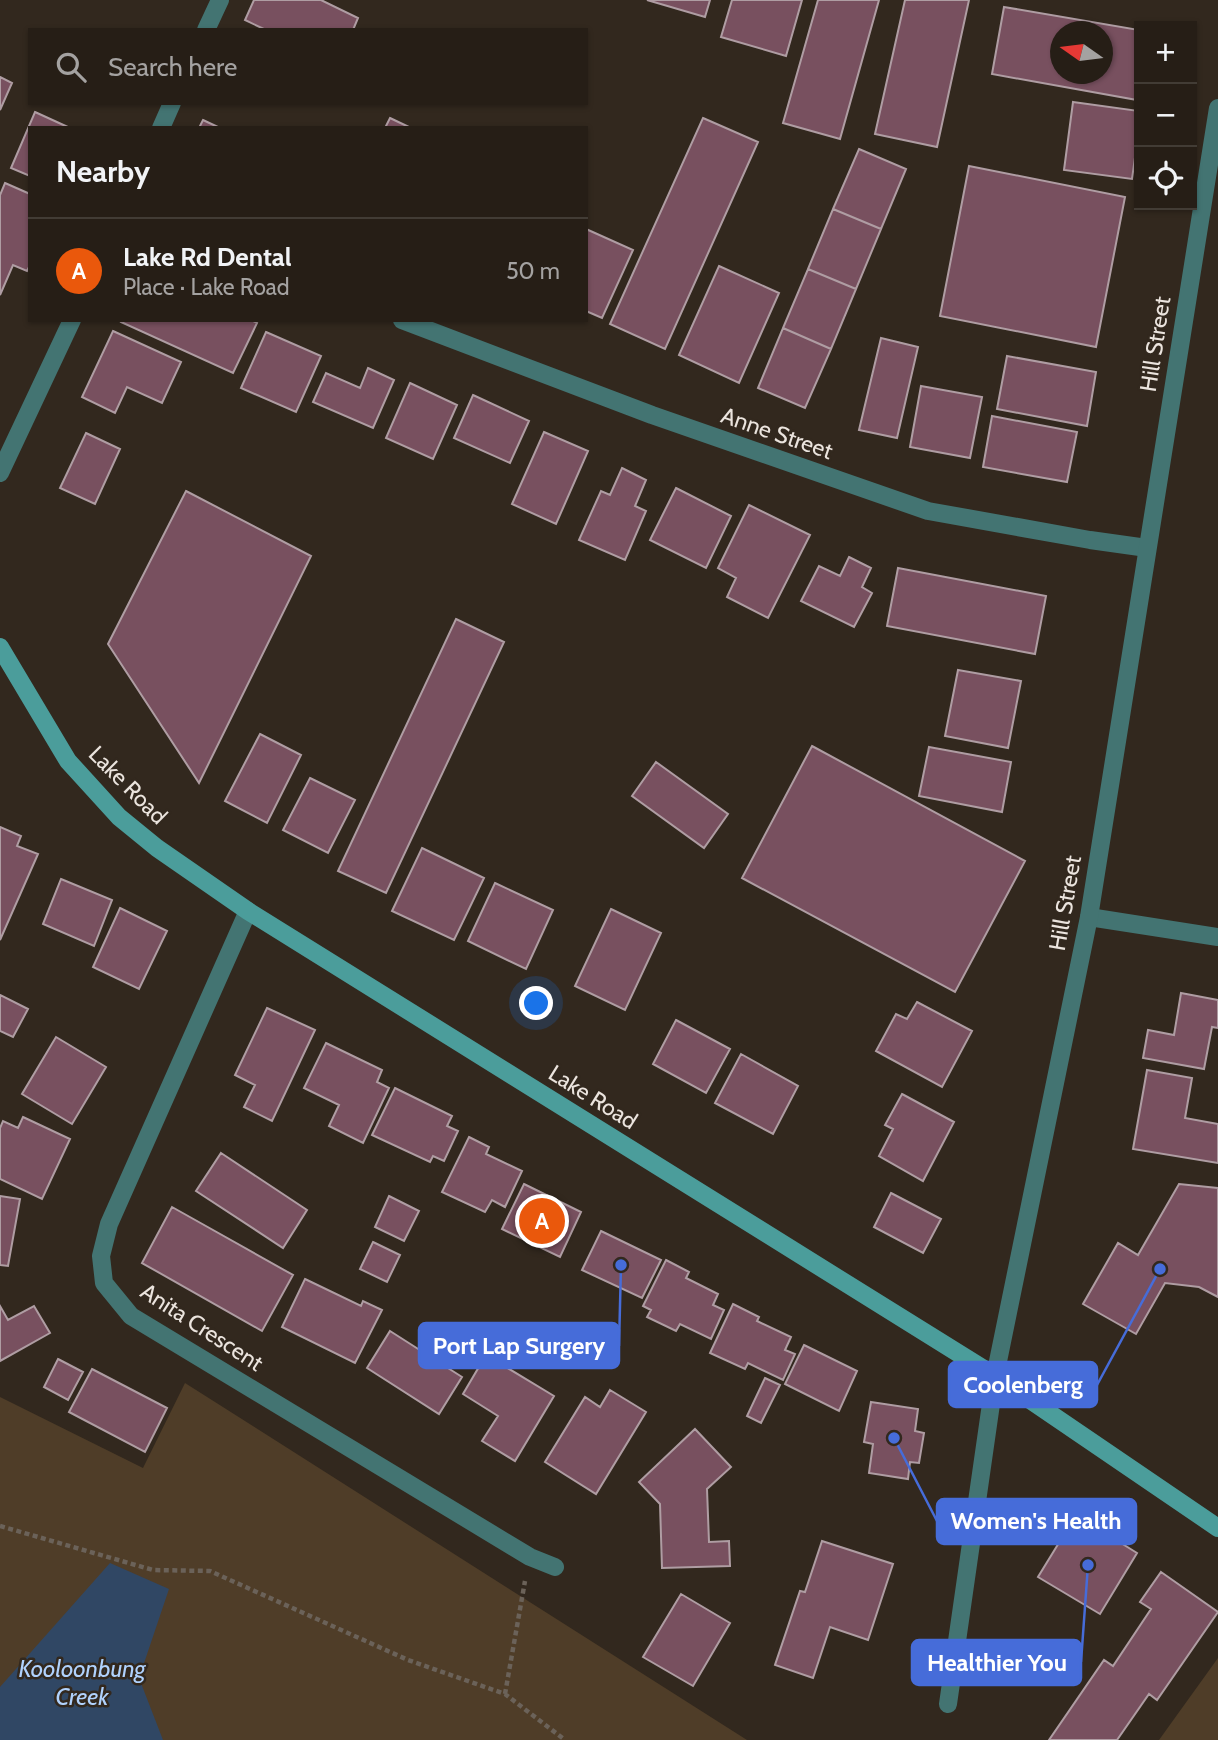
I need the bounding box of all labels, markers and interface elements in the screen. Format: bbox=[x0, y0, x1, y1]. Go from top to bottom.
north arrow bbox=[1050, 21, 1113, 84]
map controls bbox=[1134, 21, 1197, 210]
button: + bbox=[1134, 21, 1197, 84]
search box bbox=[28, 28, 588, 105]
icon: search bbox=[52, 48, 90, 86]
text: Search here bbox=[108, 51, 237, 83]
button: − bbox=[1134, 84, 1197, 147]
button: locate bbox=[1134, 147, 1197, 210]
text: Nearby bbox=[56, 153, 150, 190]
text: Lake Rd Dental bbox=[123, 241, 292, 273]
text: A bbox=[72, 257, 86, 285]
text: 50 m bbox=[506, 257, 560, 285]
text: Place · Lake Road bbox=[123, 273, 290, 301]
street label: Hill Street bbox=[1134, 294, 1176, 394]
street label: Anne Street bbox=[718, 401, 837, 465]
street label: Lake Road bbox=[83, 740, 173, 830]
street label: Hill Street bbox=[1043, 853, 1087, 953]
your location bbox=[519, 986, 553, 1020]
street label: Lake Road bbox=[544, 1059, 642, 1135]
pin: A bbox=[519, 1195, 565, 1247]
street label: Anita Crescent bbox=[135, 1277, 269, 1377]
callout: Port Lap Surgery bbox=[419, 1323, 619, 1368]
text: Port Lap Surgery bbox=[433, 1331, 605, 1360]
callout: Coolenberg bbox=[949, 1362, 1097, 1407]
text: Coolenberg bbox=[963, 1370, 1083, 1399]
callout: Women's Health bbox=[937, 1499, 1136, 1544]
text: Women's Health bbox=[951, 1506, 1121, 1535]
callout: Healthier You bbox=[912, 1640, 1081, 1685]
text: Healthier You bbox=[927, 1648, 1067, 1677]
water label: Kooloonbung Creek bbox=[18, 1654, 147, 1711]

